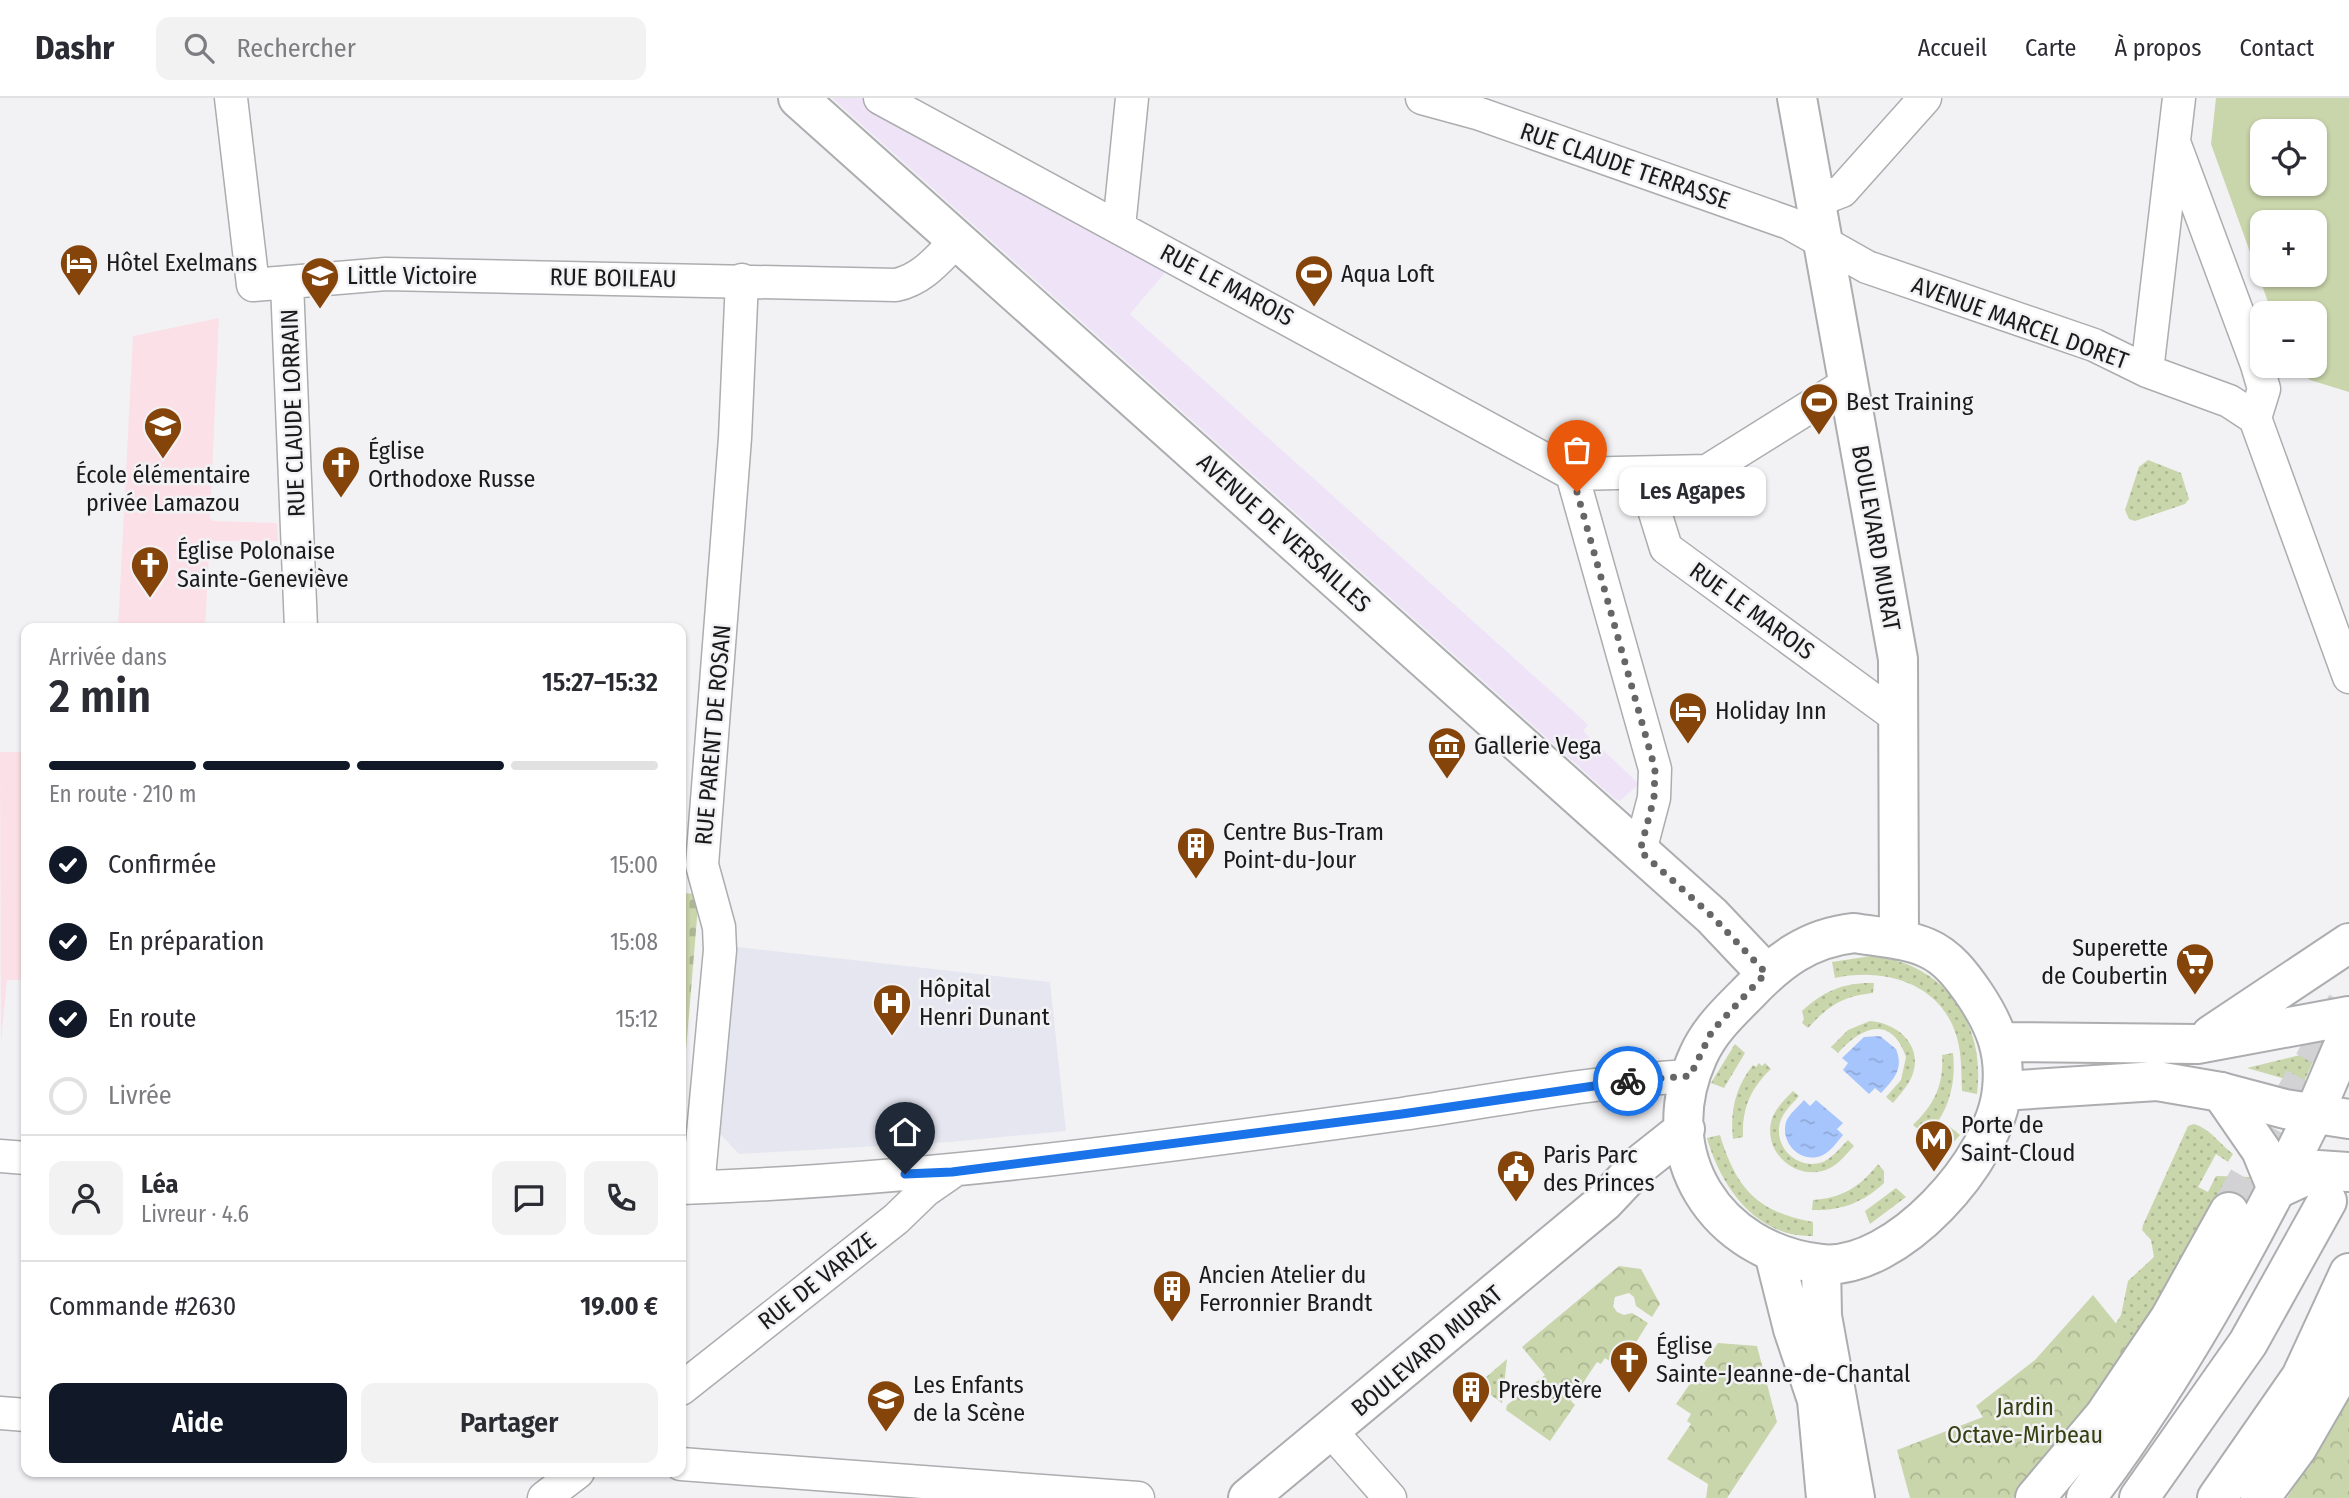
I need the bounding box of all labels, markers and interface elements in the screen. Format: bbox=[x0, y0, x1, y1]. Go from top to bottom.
search box bbox=[156, 17, 646, 80]
text: Dashr bbox=[35, 28, 114, 68]
icon: search bbox=[180, 29, 218, 67]
text: Rechercher bbox=[236, 33, 356, 64]
text: Accueil bbox=[1918, 34, 1987, 62]
text: Carte bbox=[2025, 34, 2076, 62]
text: À propos bbox=[2114, 34, 2201, 62]
text: Contact bbox=[2239, 34, 2314, 62]
street label: RUE CLAUDE TERRASSE bbox=[1516, 117, 1734, 215]
map controls bbox=[2250, 119, 2327, 378]
button: locate bbox=[2250, 119, 2327, 196]
button: + bbox=[2250, 210, 2327, 287]
street label: RUE LE MAROIS bbox=[1155, 238, 1299, 332]
hotel icon: Hôtel Exelmans bbox=[58, 242, 100, 297]
place label: Hôtel Exelmans bbox=[106, 249, 257, 277]
sports icon: Aqua Loft bbox=[1293, 253, 1335, 308]
school or university icon: Little Victoire bbox=[299, 255, 341, 310]
place label: Aqua Loft bbox=[1341, 260, 1435, 288]
place label: Little Victoire bbox=[347, 262, 477, 290]
street label: RUE BOILEAU bbox=[549, 263, 677, 293]
street label: AVENUE MARCEL DORET bbox=[1908, 271, 2132, 375]
button: − bbox=[2250, 301, 2327, 378]
street label: RUE CLAUDE LORRAIN bbox=[275, 308, 311, 518]
sports icon: Best Training bbox=[1798, 381, 1840, 436]
place label: Best Training bbox=[1846, 388, 1974, 416]
school or university icon: École élémentaire privée Lamazou bbox=[142, 405, 184, 460]
pin bbox=[1547, 420, 1607, 492]
icon: bag bbox=[1558, 431, 1596, 469]
place label: Église Orthodoxe Russe bbox=[368, 436, 535, 493]
street label: BOULEVARD MURAT bbox=[1846, 443, 1906, 633]
church icon: Église Orthodoxe Russe bbox=[320, 444, 362, 499]
street label: AVENUE DE VERSAILLES bbox=[1192, 448, 1376, 618]
place label: École élémentaire privée Lamazou bbox=[76, 460, 250, 517]
callout: Les Agapes bbox=[1619, 468, 1766, 516]
text: Les Agapes bbox=[1640, 477, 1745, 505]
place label: Église Polonaise Sainte-Geneviève bbox=[177, 536, 349, 593]
church icon: Église Polonaise Sainte-Geneviève bbox=[129, 544, 171, 599]
street label: RUE LE MAROIS bbox=[1684, 556, 1820, 666]
street label: RUE PARENT DE ROSAN bbox=[689, 624, 737, 846]
text: Arrivée dans bbox=[49, 643, 167, 671]
text: 15:27–15:32 bbox=[542, 667, 658, 698]
text: 2 min bbox=[49, 669, 151, 724]
hotel icon: Holiday Inn bbox=[1667, 690, 1709, 745]
place label: Holiday Inn bbox=[1715, 697, 1827, 725]
museum icon: Gallerie Vega bbox=[1426, 725, 1468, 780]
place label: Gallerie Vega bbox=[1474, 732, 1602, 760]
text: En route · 210 m bbox=[49, 780, 197, 808]
place label: Centre Bus-Tram Point-du-Jour bbox=[1223, 818, 1384, 874]
building icon: Centre Bus-Tram Point-du-Jour bbox=[1175, 825, 1217, 880]
icon: check bbox=[49, 846, 87, 884]
text: Confirmée bbox=[108, 849, 216, 880]
text: 15:00 bbox=[610, 851, 658, 879]
icon: check bbox=[49, 923, 87, 961]
text: En préparation bbox=[108, 926, 265, 957]
text: 15:08 bbox=[610, 928, 658, 956]
place label: Superette de Coubertin bbox=[2041, 934, 2168, 990]
supermarket icon: Superette de Coubertin bbox=[2174, 941, 2216, 996]
place label: Hôpital Henri Dunant bbox=[919, 975, 1050, 1031]
hospital icon: Hôpital Henri Dunant bbox=[871, 982, 913, 1037]
icon: check bbox=[49, 1000, 87, 1038]
text: En route bbox=[108, 1003, 196, 1034]
text: 15:12 bbox=[615, 1005, 658, 1033]
courier bbox=[1593, 1046, 1663, 1116]
icon: bike bbox=[1609, 1062, 1647, 1100]
text: Livrée bbox=[108, 1080, 172, 1111]
pin bbox=[875, 1102, 935, 1174]
place label: Porte de Saint-Cloud bbox=[1961, 1111, 2075, 1167]
icon: home bbox=[886, 1113, 924, 1151]
metro station icon: Porte de Saint-Cloud bbox=[1913, 1118, 1955, 1173]
place label: Paris Parc des Princes bbox=[1543, 1141, 1655, 1197]
public building icon: Paris Parc des Princes bbox=[1495, 1148, 1537, 1203]
button: person bbox=[49, 1161, 123, 1235]
button: chat bbox=[492, 1161, 566, 1235]
button: phone bbox=[584, 1161, 658, 1235]
text: Léa bbox=[141, 1169, 178, 1200]
text: Livreur · 4.6 bbox=[141, 1200, 249, 1228]
street label: RUE DE VARIZE bbox=[753, 1226, 881, 1336]
place label: Ancien Atelier du Ferronnier Brandt bbox=[1199, 1261, 1372, 1317]
building icon: Ancien Atelier du Ferronnier Brandt bbox=[1151, 1268, 1193, 1323]
street label: BOULEVARD MURAT bbox=[1346, 1280, 1508, 1422]
text: Commande #2630 bbox=[49, 1291, 236, 1322]
text: 19.00 € bbox=[580, 1291, 658, 1322]
place label: Église Sainte-Jeanne-de-Chantal bbox=[1656, 1331, 1910, 1388]
church icon: Église Sainte-Jeanne-de-Chantal bbox=[1608, 1339, 1650, 1394]
building icon: Presbytère bbox=[1450, 1369, 1492, 1424]
place label: Les Enfants de la Scène bbox=[913, 1371, 1025, 1427]
place label: Presbytère bbox=[1498, 1376, 1602, 1404]
school or university icon: Les Enfants de la Scène bbox=[865, 1378, 907, 1433]
button: Aide bbox=[49, 1383, 347, 1463]
button: Partager bbox=[361, 1383, 658, 1463]
park label: Jardin Octave-Mirbeau bbox=[1947, 1393, 2103, 1449]

